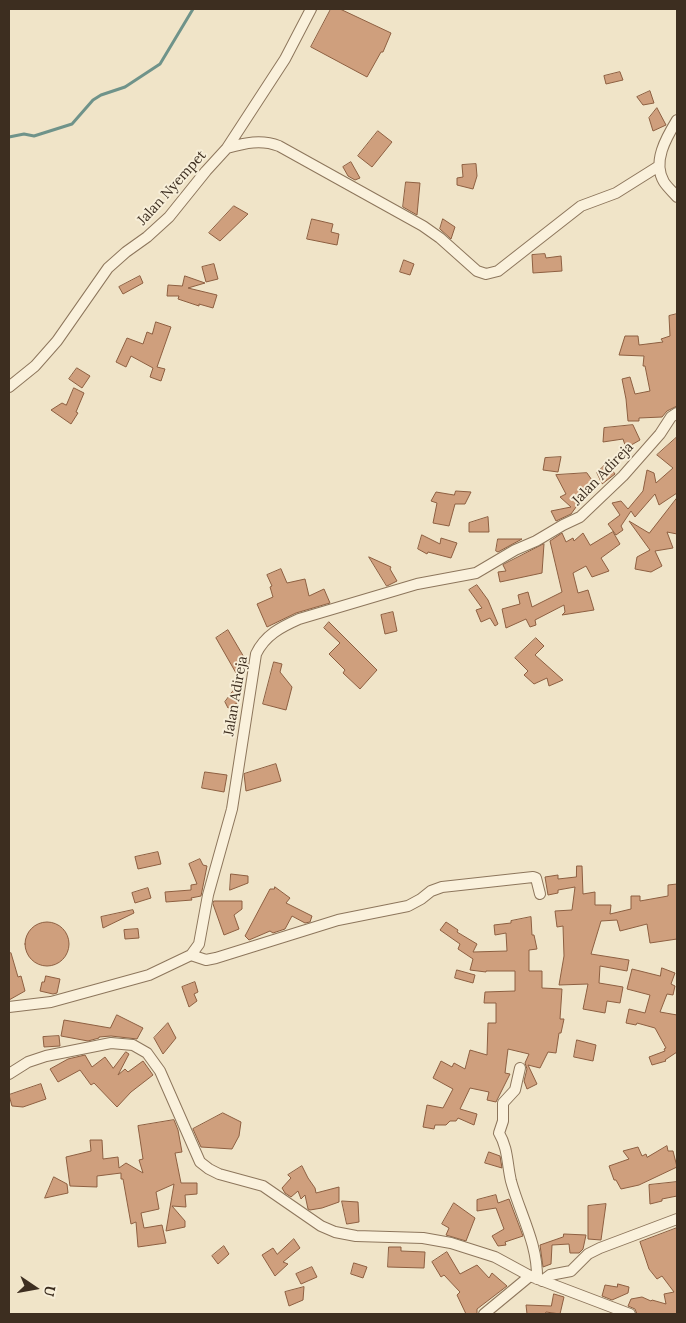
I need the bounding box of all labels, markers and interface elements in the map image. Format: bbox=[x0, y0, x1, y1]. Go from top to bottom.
street label: Jalan Nyempet bbox=[134, 147, 210, 229]
street label: Jalan Adireja bbox=[569, 439, 637, 509]
street label: Jalan Adireja bbox=[221, 655, 251, 737]
north arrow bbox=[10, 1263, 60, 1313]
text: U bbox=[40, 1284, 60, 1298]

